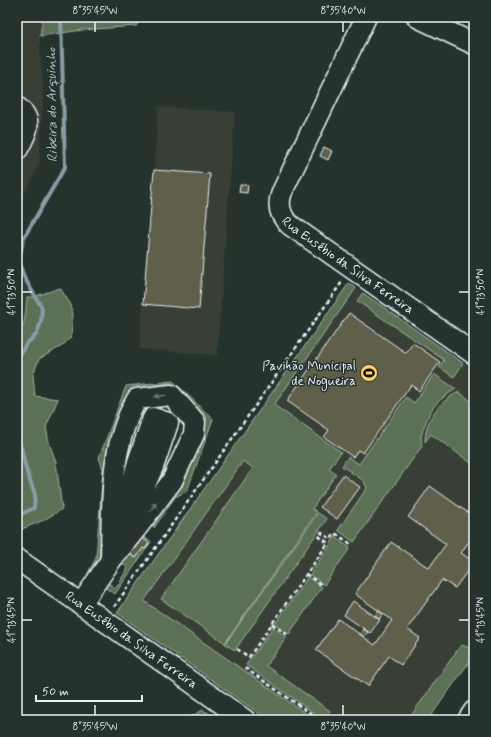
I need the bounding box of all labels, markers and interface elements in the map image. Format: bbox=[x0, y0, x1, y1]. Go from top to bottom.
text: 8°35'45"W bbox=[73, 4, 117, 18]
text: 8°35'40"W bbox=[320, 4, 366, 18]
water label: Ribeira do Arquinho bbox=[42, 47, 62, 163]
street label: Rua Eusébio da Silva Ferreira bbox=[278, 213, 418, 318]
text: 41°13'50"N bbox=[5, 268, 19, 315]
text: 41°13'50"N bbox=[474, 268, 488, 315]
place label: Pavihão Municipal de Nogueira bbox=[262, 358, 356, 391]
sports icon: Pavihão Municipal de Nogueira bbox=[359, 363, 379, 383]
one-way arrow bbox=[154, 393, 166, 400]
one-way arrow bbox=[149, 502, 157, 512]
street label: Rua Eusébio da Silva Ferreira bbox=[62, 587, 201, 692]
text: 41°13'45"N bbox=[5, 597, 19, 643]
text: 41°13'45"N bbox=[474, 597, 488, 643]
scale bar bbox=[36, 677, 142, 703]
text: 50 m bbox=[42, 684, 69, 700]
text: 8°35'45"W bbox=[73, 720, 117, 734]
text: 8°35'40"W bbox=[320, 720, 366, 734]

